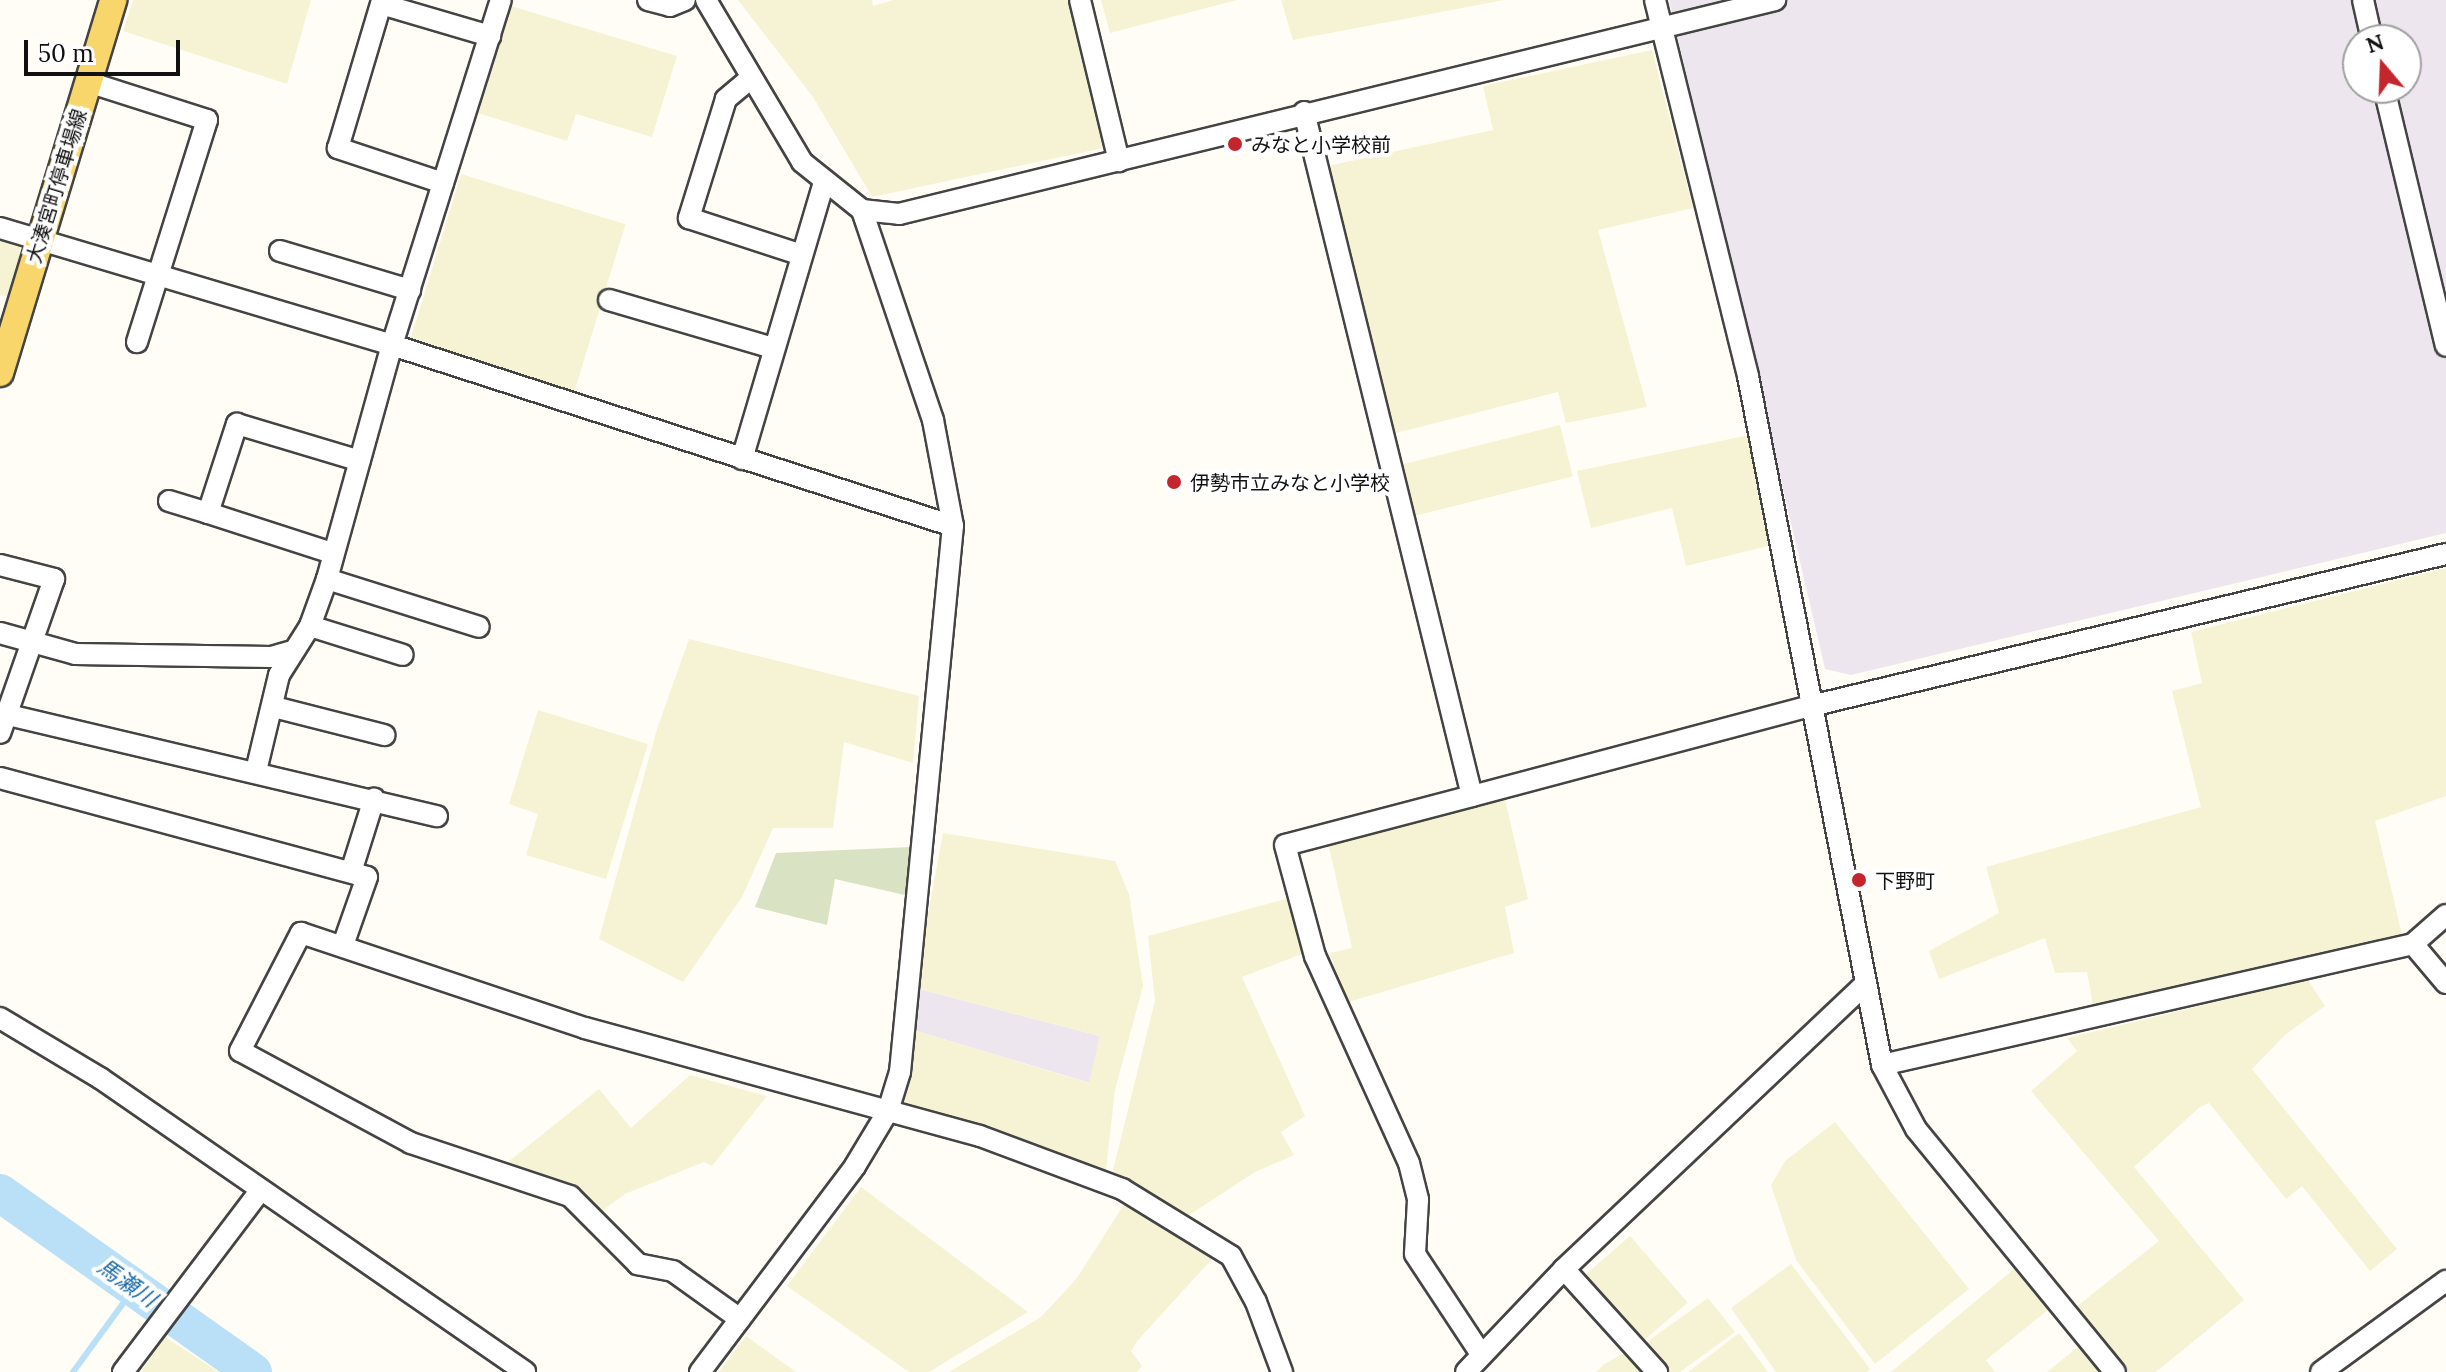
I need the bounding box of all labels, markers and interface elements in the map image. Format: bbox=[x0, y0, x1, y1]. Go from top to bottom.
scale bar bbox=[28, 24, 184, 74]
north arrow bbox=[2342, 24, 2422, 104]
text: N bbox=[2362, 27, 2387, 59]
text: 50 m bbox=[38, 38, 94, 69]
street label: 大湊宮町停車場線 bbox=[21, 106, 91, 266]
place label: みなと小学校前 bbox=[1251, 132, 1391, 156]
marker: みなと小学校前 bbox=[1226, 135, 1244, 153]
place label: 伊勢市立みなと小学校 bbox=[1190, 470, 1390, 494]
marker: 伊勢市立みなと小学校 bbox=[1165, 473, 1183, 491]
place label: 下野町 bbox=[1875, 868, 1935, 892]
marker: 下野町 bbox=[1850, 871, 1868, 889]
water label: 馬瀬川 bbox=[92, 1253, 162, 1313]

